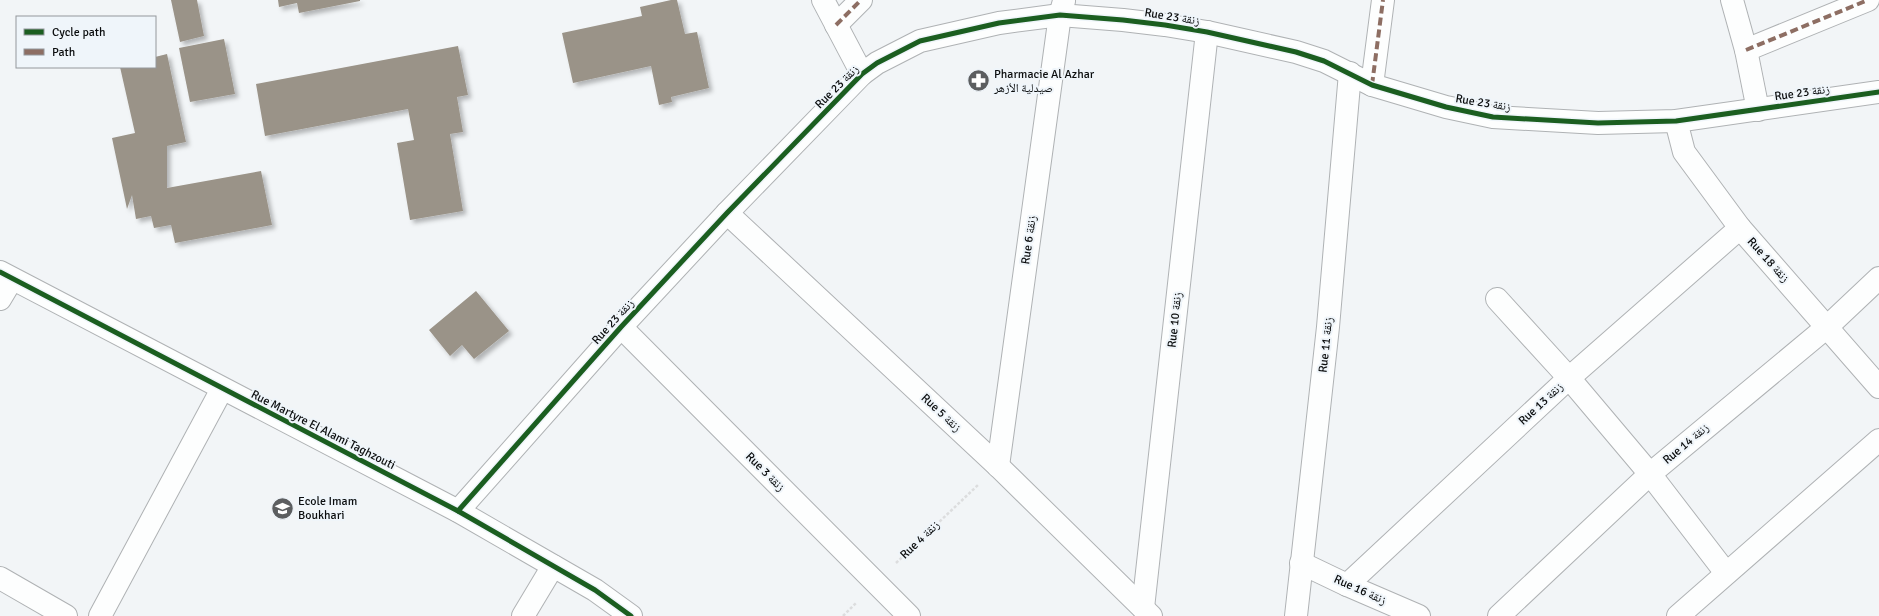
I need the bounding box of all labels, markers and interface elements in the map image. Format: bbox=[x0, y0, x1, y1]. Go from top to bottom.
street label: Rue 23 زنقة bbox=[1143, 5, 1201, 29]
legend bbox=[16, 16, 156, 68]
text: Cycle path bbox=[52, 25, 105, 40]
text: Path bbox=[52, 45, 75, 60]
street label: Rue 23 زنقة bbox=[812, 62, 862, 112]
place label: Pharmacie Al Azhar صيدلية الأزهر bbox=[993, 67, 1095, 96]
pharmacy icon: Pharmacie Al Azhar صيدلية الأزهر bbox=[965, 68, 991, 94]
street label: Rue 23 زنقة bbox=[1773, 82, 1831, 104]
street label: Rue 23 زنقة bbox=[1454, 91, 1512, 115]
street label: Rue 6 زنقة bbox=[1018, 214, 1040, 265]
street label: Rue 18 زنقة bbox=[1744, 234, 1792, 286]
street label: Rue 10 زنقة bbox=[1165, 291, 1185, 349]
street label: Rue 23 زنقة bbox=[589, 296, 637, 348]
street label: Rue 11 زنقة bbox=[1316, 316, 1336, 374]
street label: Rue 13 زنقة bbox=[1515, 379, 1567, 428]
street label: Rue Martyre El Alami Taghzouti bbox=[248, 387, 398, 473]
street label: Rue 5 زنقة bbox=[918, 391, 964, 436]
street label: Rue 14 زنقة bbox=[1660, 420, 1712, 468]
street label: Rue 3 زنقة bbox=[742, 449, 788, 495]
place label: Ecole Imam Boukhari bbox=[298, 494, 357, 523]
school or university icon: Ecole Imam Boukhari bbox=[269, 495, 295, 521]
street label: Rue 4 زنقة bbox=[897, 517, 943, 563]
street label: Rue 16 زنقة bbox=[1331, 572, 1389, 608]

